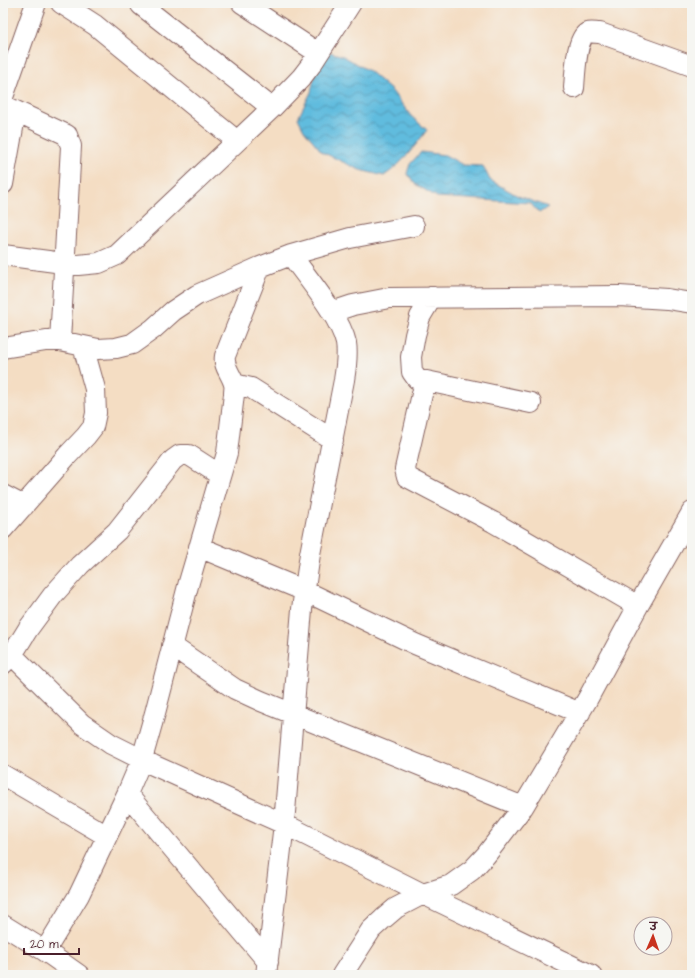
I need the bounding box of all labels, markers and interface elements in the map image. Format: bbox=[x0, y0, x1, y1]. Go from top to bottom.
north arrow bbox=[633, 916, 673, 956]
text: उ bbox=[648, 919, 659, 934]
scale bar bbox=[24, 930, 79, 956]
text: 20 m bbox=[30, 936, 59, 953]

